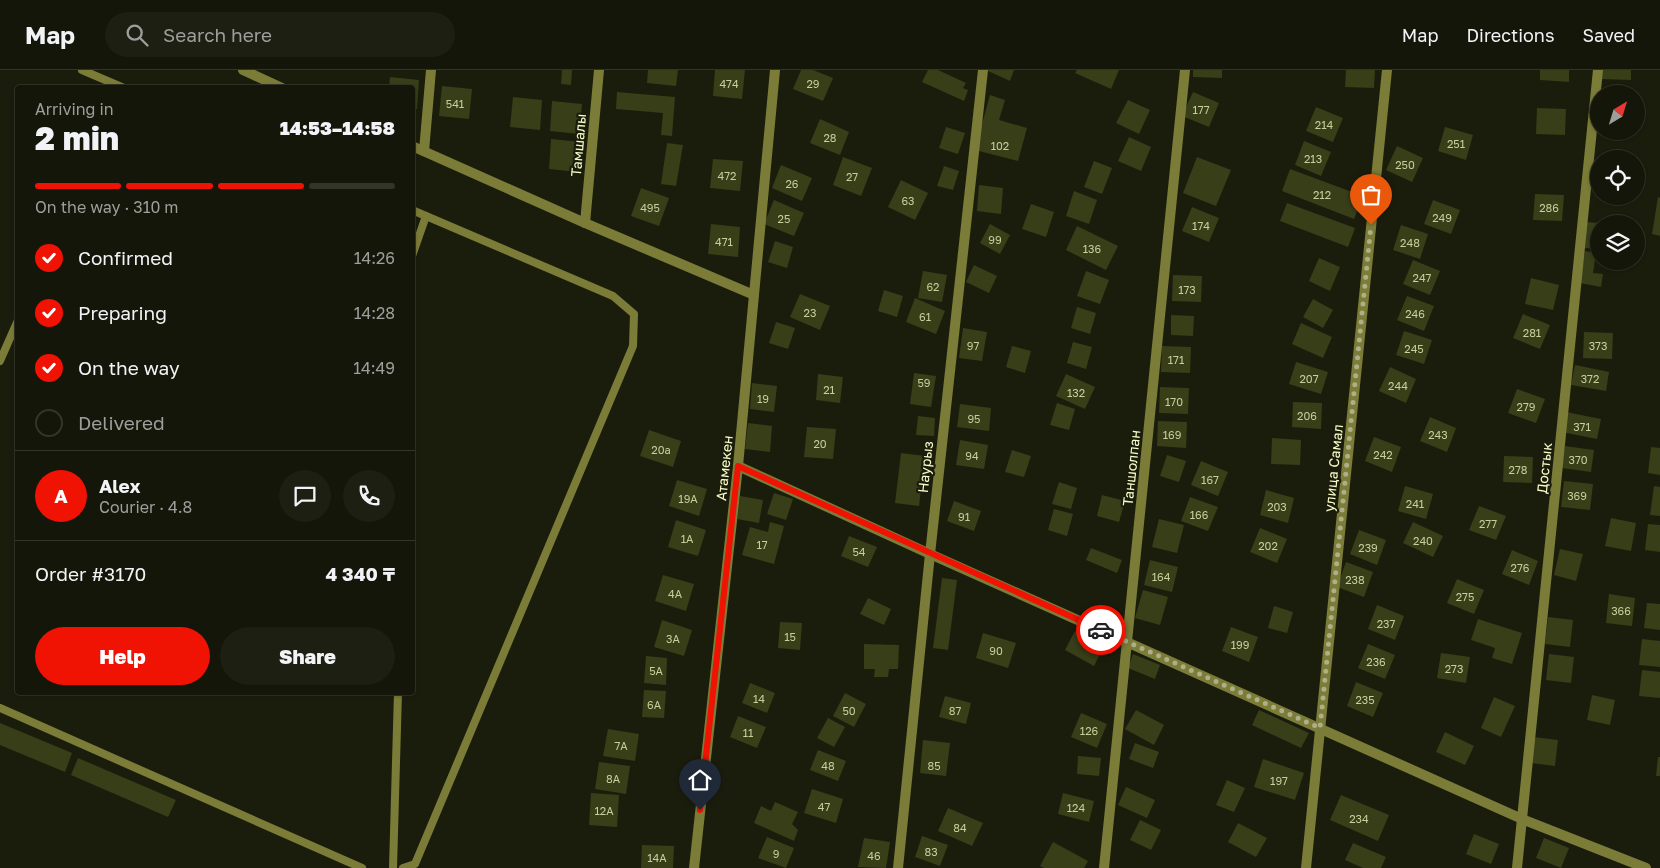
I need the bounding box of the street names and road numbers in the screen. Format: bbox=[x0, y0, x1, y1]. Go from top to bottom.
street label: Тамшалы bbox=[567, 113, 589, 177]
street label: улица Самал bbox=[1320, 423, 1346, 513]
street label: Таншолпан bbox=[1119, 429, 1143, 507]
street label: Атамекен bbox=[712, 434, 736, 502]
street label: Наурыз bbox=[914, 440, 936, 494]
street label: Достык bbox=[1533, 442, 1555, 494]

